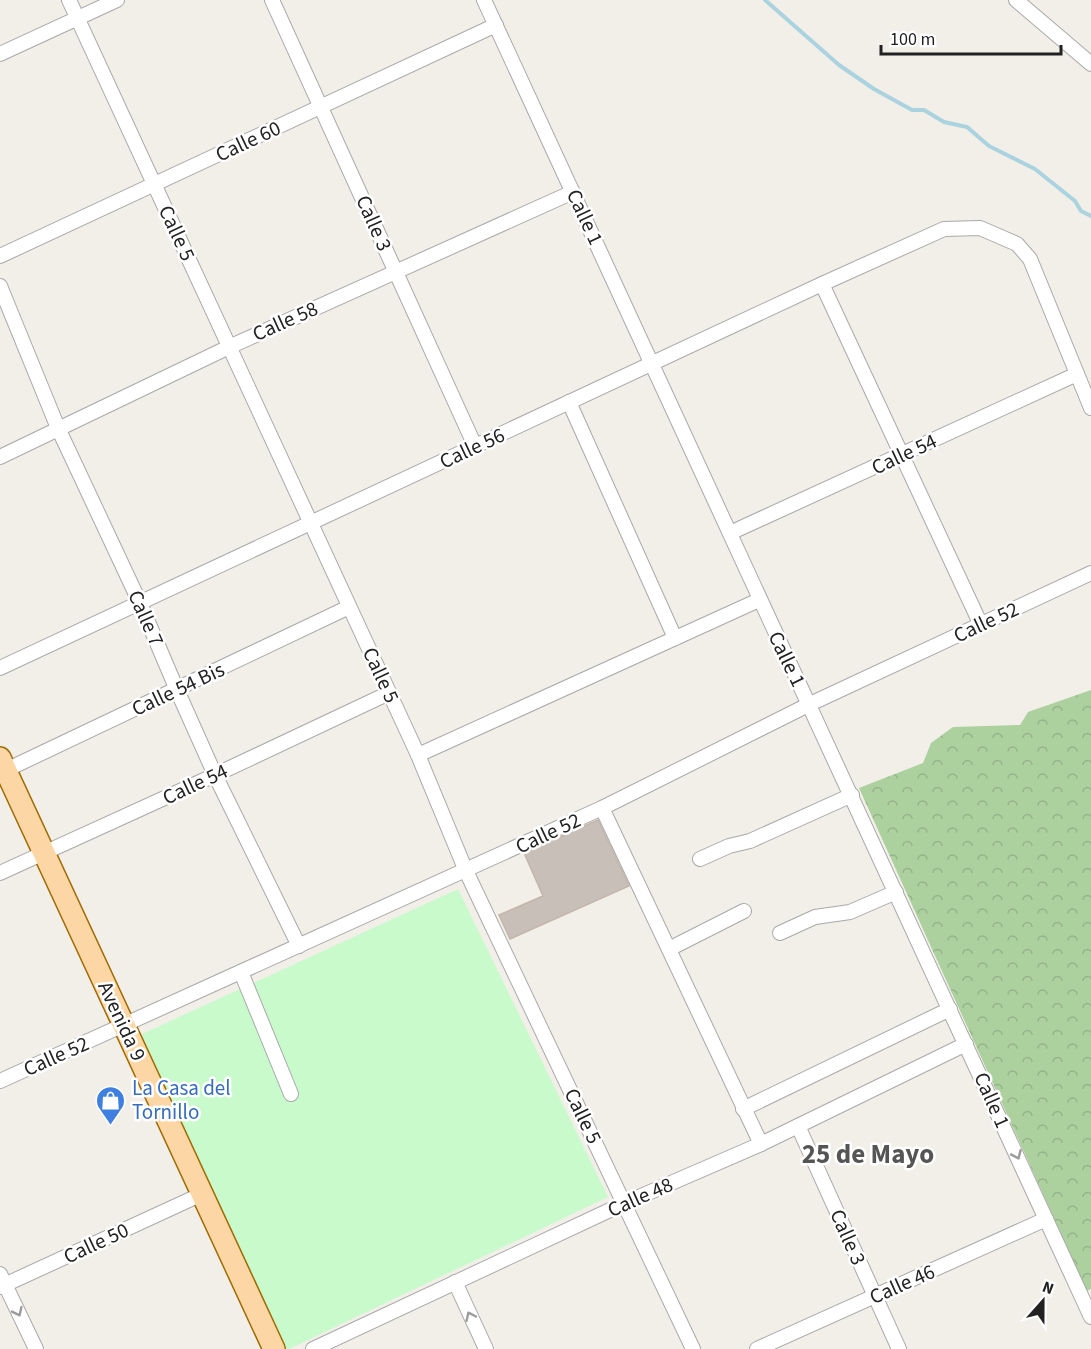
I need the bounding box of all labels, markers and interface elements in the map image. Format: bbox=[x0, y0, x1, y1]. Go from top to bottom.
scale bar bbox=[881, 18, 1061, 56]
text: 100 m bbox=[890, 27, 935, 52]
street label: Calle 60 bbox=[210, 113, 286, 169]
street label: Calle 1 bbox=[559, 184, 611, 250]
street label: Calle 3 bbox=[348, 190, 400, 256]
street label: Calle 5 bbox=[151, 200, 203, 266]
street label: Calle 58 bbox=[247, 293, 323, 349]
street label: Calle 56 bbox=[434, 420, 510, 476]
street label: Calle 54 bbox=[866, 426, 942, 482]
street label: Calle 7 bbox=[120, 585, 172, 651]
street label: Calle 52 bbox=[948, 594, 1024, 650]
street label: Calle 1 bbox=[761, 626, 813, 692]
street label: Calle 5 bbox=[355, 642, 407, 708]
street label: Calle 54 Bis bbox=[127, 654, 230, 724]
street label: Calle 54 bbox=[157, 756, 233, 812]
street label: Calle 52 bbox=[510, 805, 586, 861]
street label: Avenida 9 bbox=[90, 976, 154, 1066]
street label: Calle 52 bbox=[18, 1028, 94, 1084]
street label: Calle 1 bbox=[966, 1067, 1018, 1133]
place label: La Casa del Tornillo bbox=[132, 1073, 231, 1127]
street label: Calle 5 bbox=[557, 1083, 609, 1149]
shop icon: La Casa del Tornillo bbox=[95, 1084, 127, 1126]
district label: 25 de Mayo bbox=[802, 1135, 934, 1174]
one-way arrow bbox=[1009, 1148, 1021, 1159]
street label: Calle 48 bbox=[602, 1169, 678, 1225]
street label: Calle 3 bbox=[822, 1204, 874, 1270]
street label: Calle 50 bbox=[58, 1215, 134, 1271]
street label: Calle 46 bbox=[864, 1256, 940, 1312]
north arrow bbox=[1013, 1271, 1073, 1331]
text: N bbox=[1039, 1276, 1057, 1300]
one-way arrow bbox=[10, 1305, 22, 1316]
one-way arrow bbox=[466, 1311, 478, 1322]

